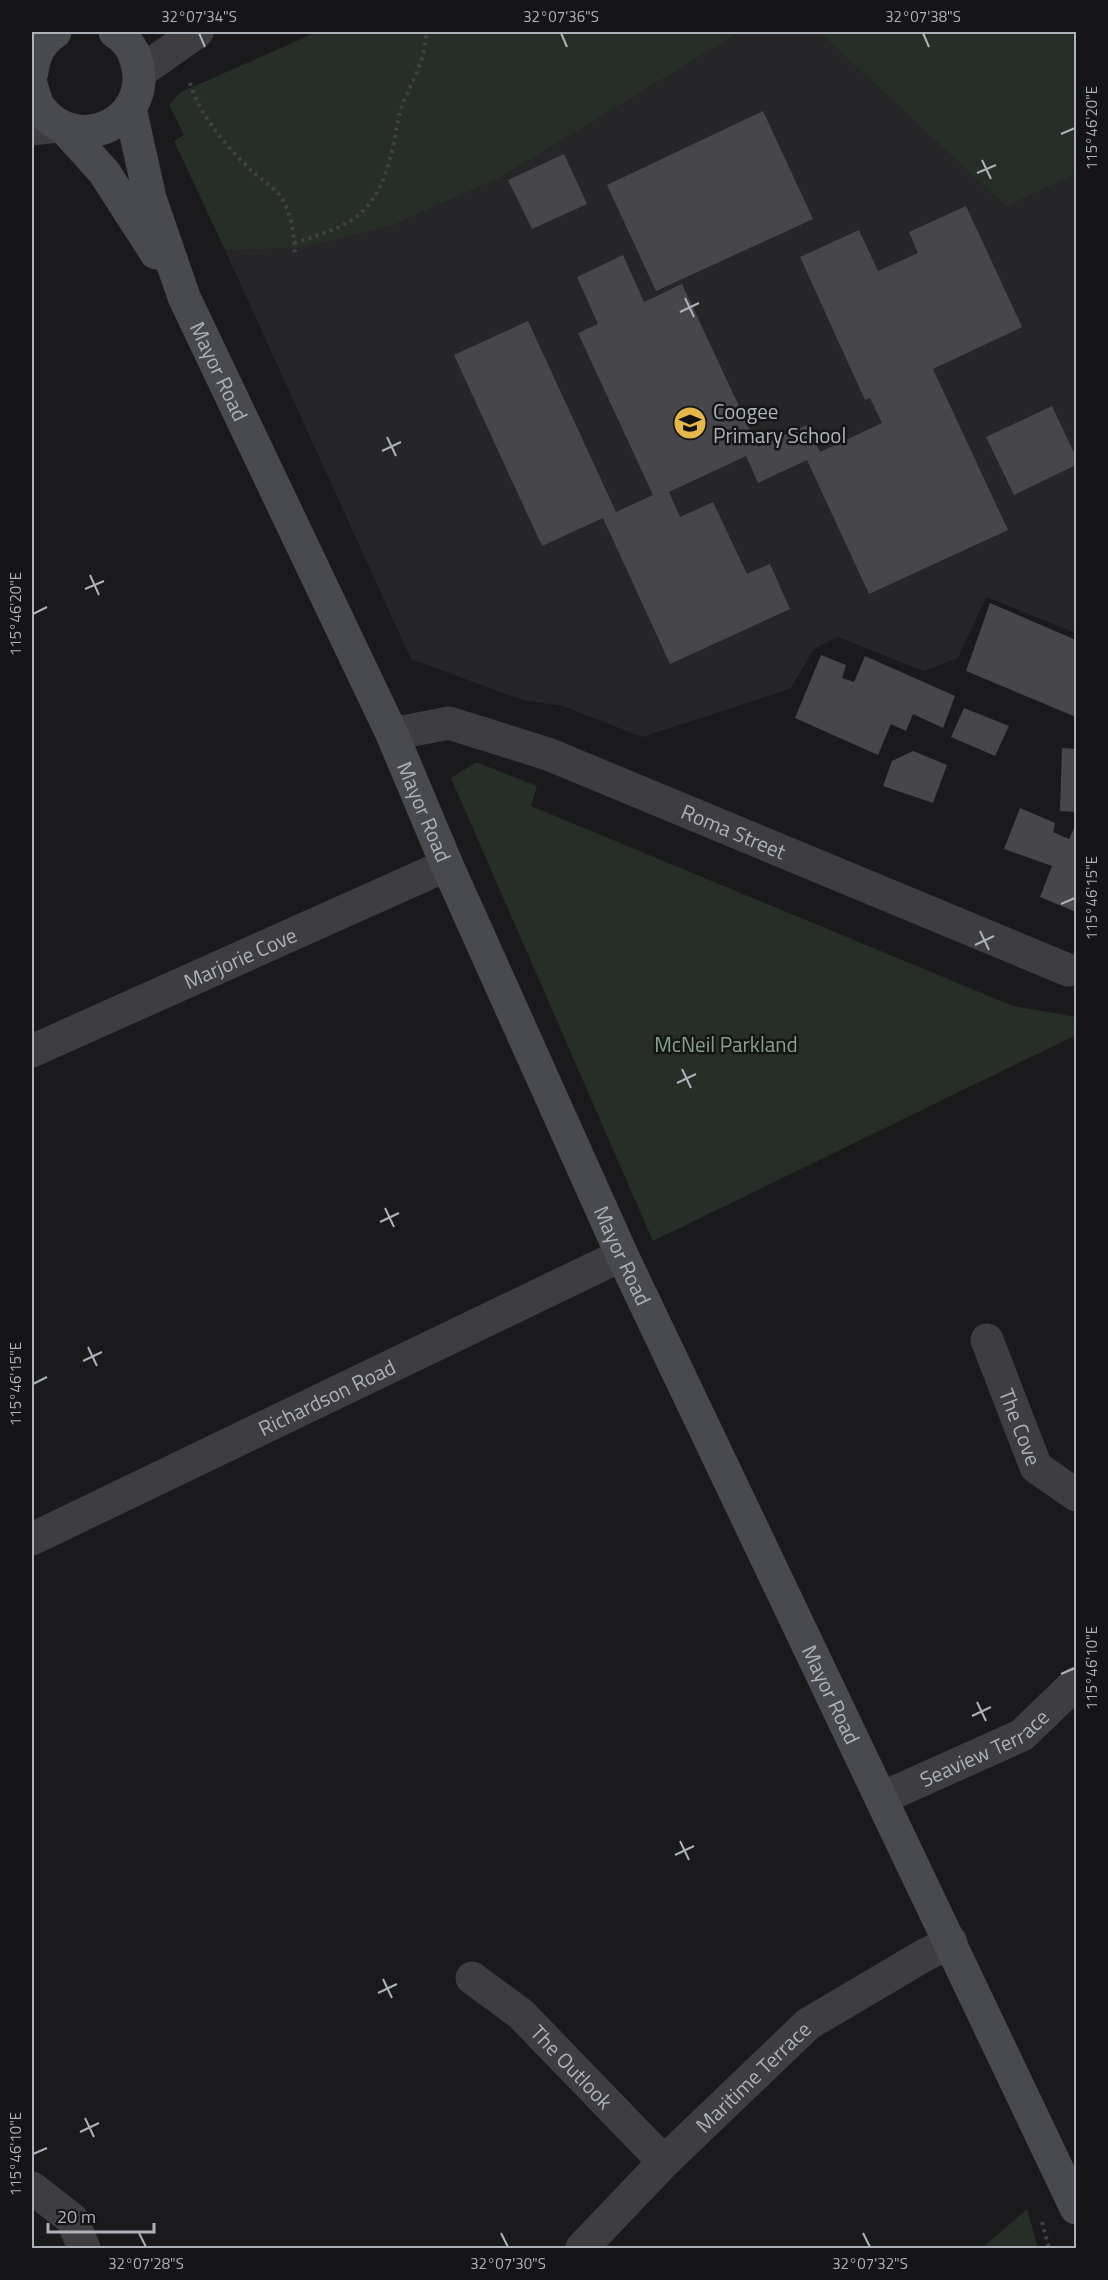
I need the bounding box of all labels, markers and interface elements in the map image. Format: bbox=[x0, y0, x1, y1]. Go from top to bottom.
text: 32°07'34"S bbox=[161, 5, 237, 28]
text: 32°07'36"S bbox=[523, 5, 599, 28]
text: 32°07'38"S bbox=[885, 5, 961, 28]
text: 115°46'20"E bbox=[1080, 86, 1103, 170]
street label: Mayor Road bbox=[182, 316, 257, 426]
place label: Coogee Primary School bbox=[713, 395, 846, 451]
school or university icon: Coogee Primary School bbox=[672, 405, 708, 441]
text: 115°46'20"E bbox=[4, 572, 27, 656]
street label: Mayor Road bbox=[389, 756, 460, 867]
street label: Roma Street bbox=[677, 795, 792, 867]
text: 115°46'15"E bbox=[1080, 856, 1103, 940]
street label: Marjorie Cove bbox=[178, 918, 302, 997]
park label: McNeil Parkland bbox=[654, 1028, 798, 1060]
street label: Mayor Road bbox=[586, 1200, 660, 1311]
text: 115°46'15"E bbox=[4, 1342, 27, 1426]
street label: Richardson Road bbox=[253, 1350, 401, 1444]
street label: The Cove bbox=[991, 1384, 1050, 1470]
text: 115°46'10"E bbox=[1080, 1626, 1103, 1710]
street label: Mayor Road bbox=[794, 1639, 869, 1749]
street label: Seaview Terrace bbox=[914, 1701, 1056, 1795]
street label: Maritime Terrace bbox=[688, 2014, 818, 2140]
street label: The Outlook bbox=[523, 2017, 621, 2116]
text: 115°46'10"E bbox=[4, 2112, 27, 2196]
scale bar bbox=[48, 2196, 154, 2234]
text: 20 m bbox=[57, 2203, 96, 2230]
text: 32°07'28"S bbox=[108, 2252, 184, 2275]
text: 32°07'30"S bbox=[470, 2252, 546, 2275]
text: 32°07'32"S bbox=[832, 2252, 908, 2275]

